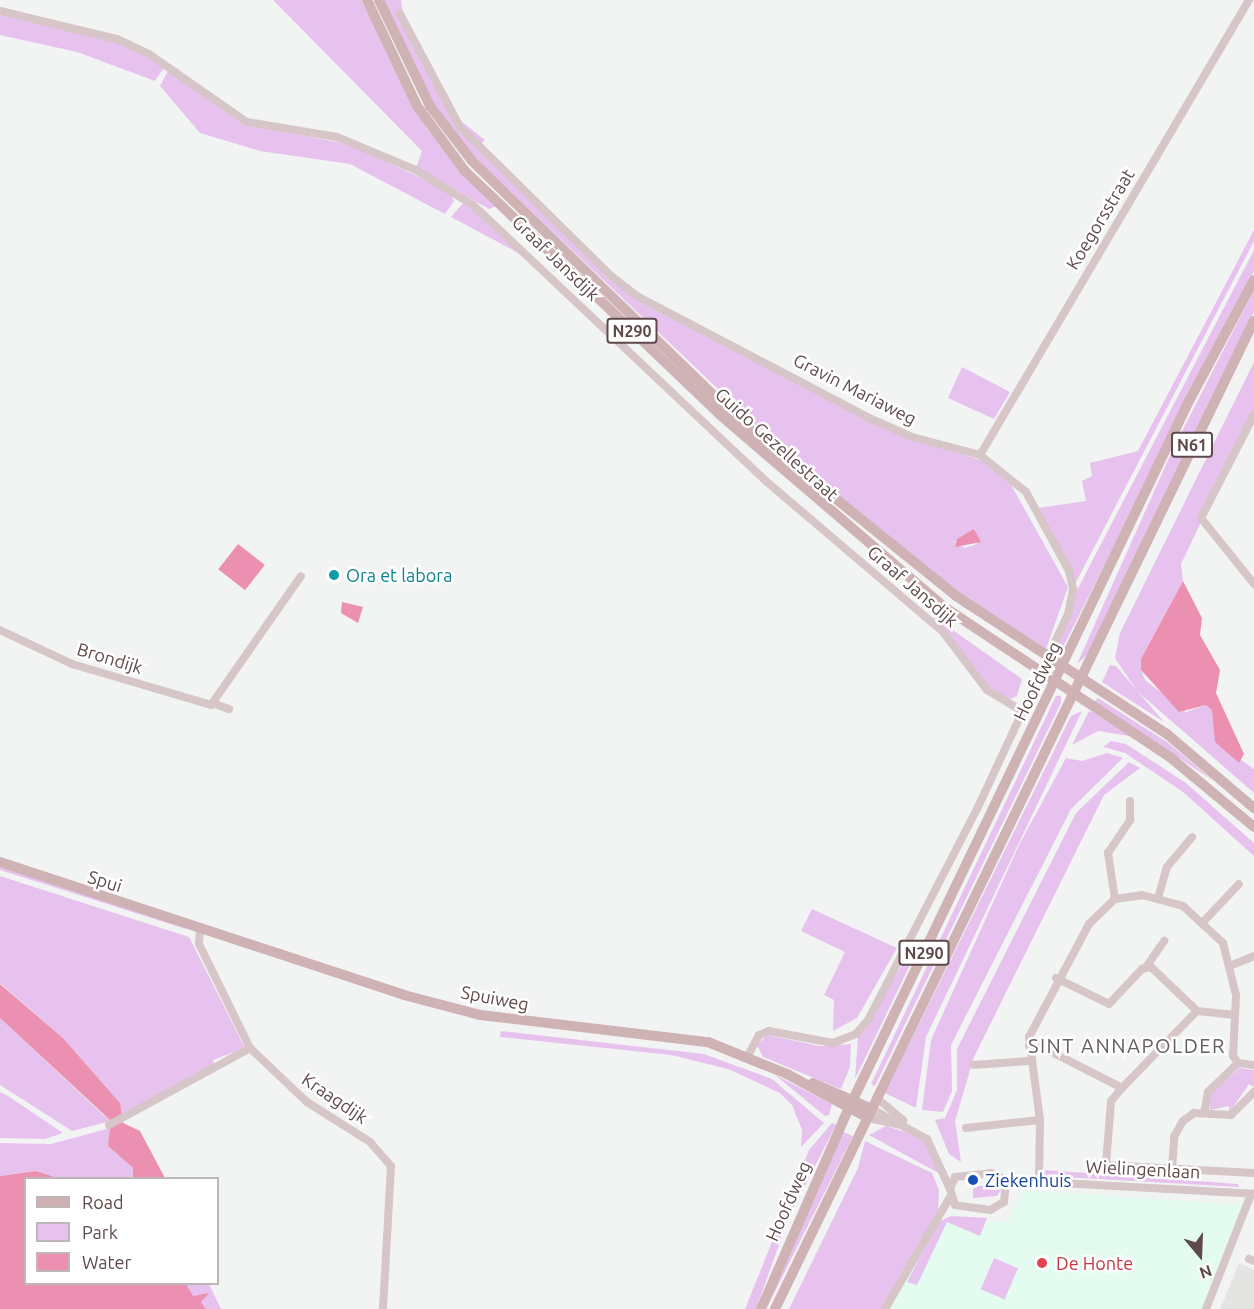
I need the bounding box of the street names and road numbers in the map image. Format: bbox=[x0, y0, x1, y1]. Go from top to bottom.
street label: Koegorsstraat bbox=[1061, 165, 1139, 273]
street label: Graaf Jansdijk bbox=[508, 211, 604, 305]
road number: N290 bbox=[605, 318, 659, 344]
street label: Gravin Mariaweg bbox=[790, 349, 920, 429]
street label: Guido Gezellestraat bbox=[711, 383, 843, 505]
road number: N61 bbox=[1171, 432, 1213, 458]
street label: Graaf Jansdijk bbox=[863, 541, 963, 631]
street label: Brondijk bbox=[75, 638, 145, 678]
street label: Hoofdweg bbox=[1009, 638, 1065, 724]
street label: Spui bbox=[85, 866, 125, 896]
road number: N290 bbox=[897, 940, 951, 966]
street label: Spuiweg bbox=[459, 981, 531, 1015]
street label: Kraagdijk bbox=[298, 1068, 372, 1128]
street label: Wielingenlaan bbox=[1085, 1155, 1201, 1183]
street label: Hoofdweg bbox=[761, 1158, 815, 1244]

